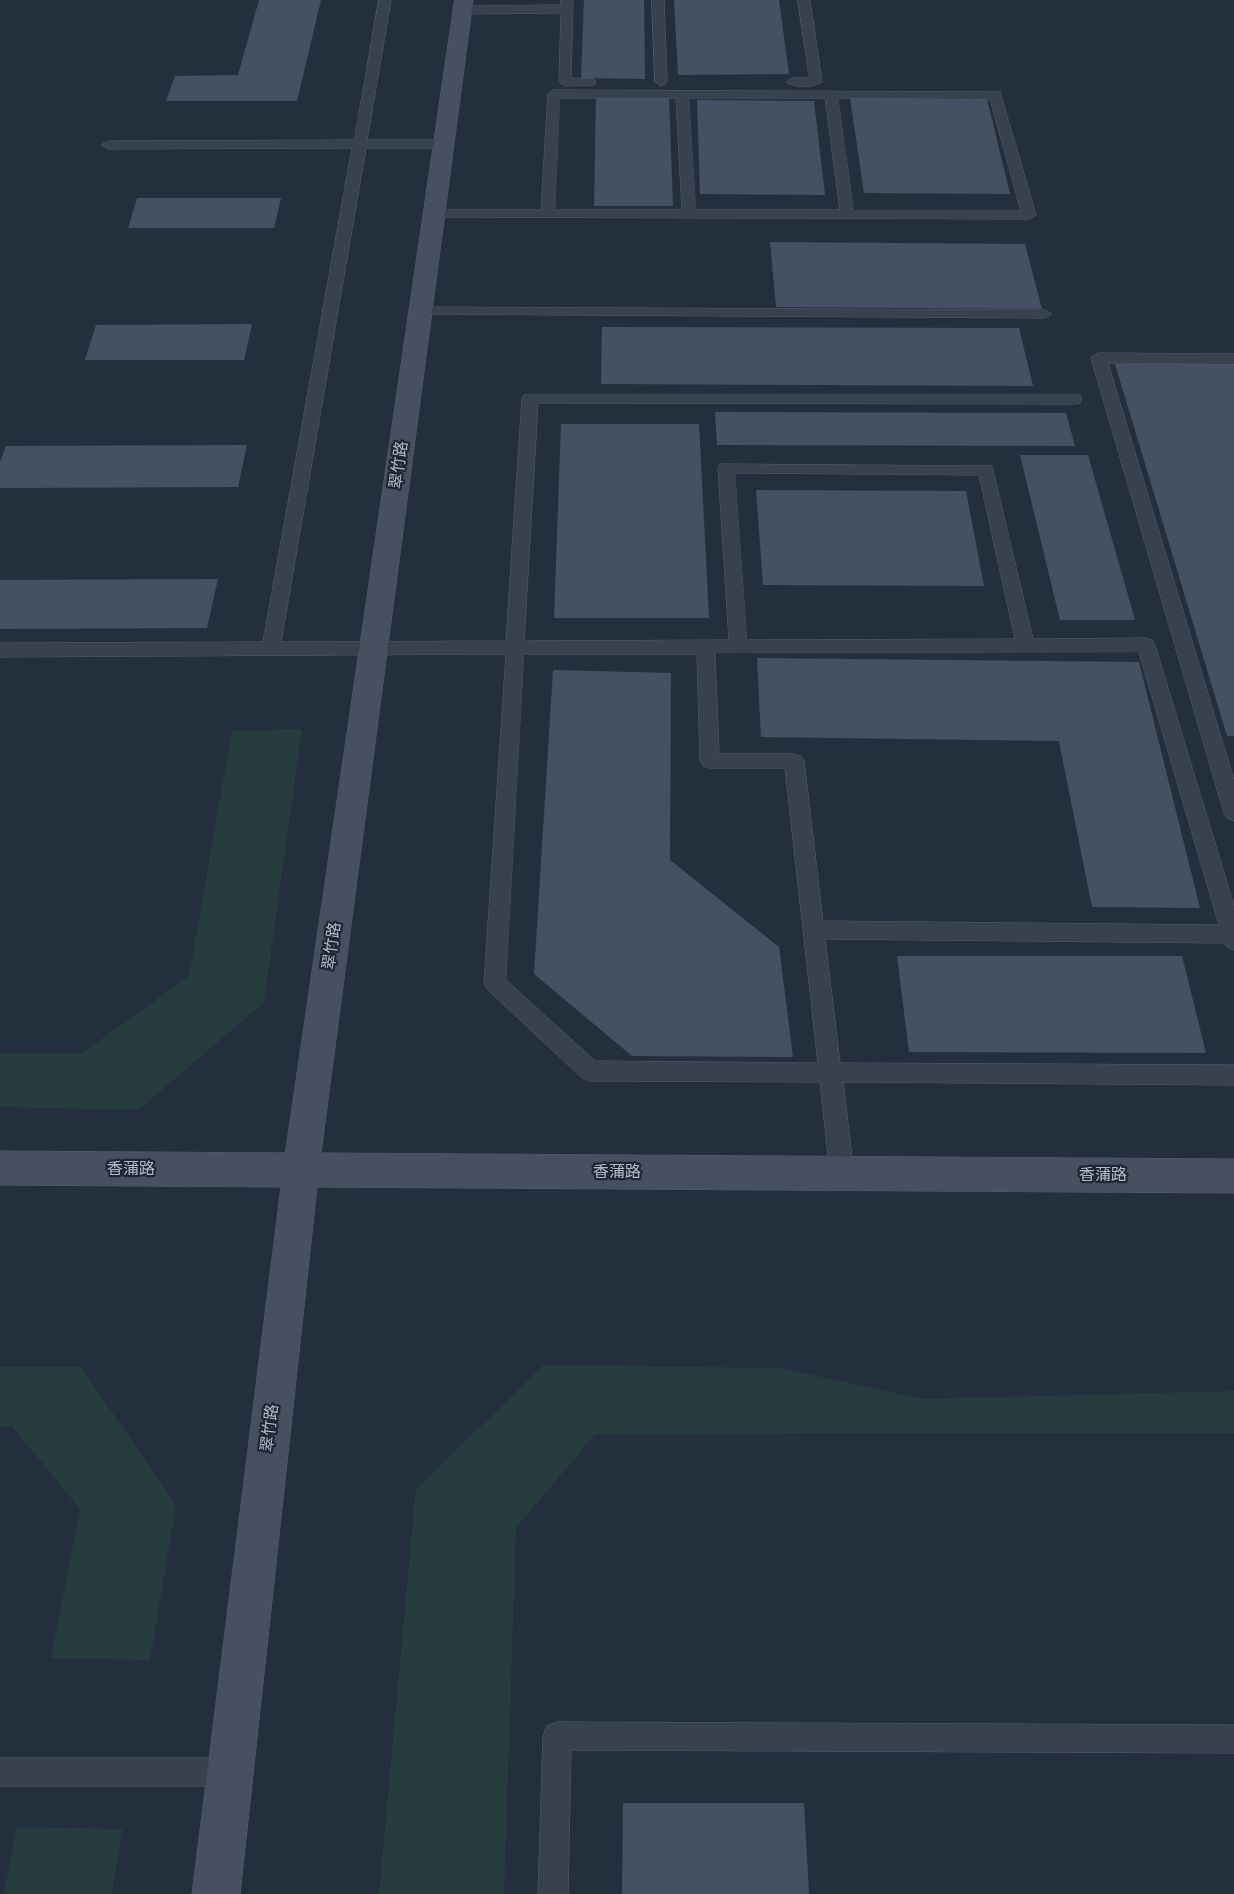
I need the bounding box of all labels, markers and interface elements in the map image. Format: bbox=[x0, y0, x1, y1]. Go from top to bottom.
street label: 翠竹路 bbox=[386, 440, 412, 490]
street label: 翠竹路 bbox=[319, 921, 345, 971]
street label: 香蒲路 bbox=[107, 1159, 155, 1179]
street label: 香蒲路 bbox=[593, 1162, 641, 1182]
street label: 香蒲路 bbox=[1079, 1165, 1127, 1185]
street label: 翠竹路 bbox=[258, 1403, 282, 1453]

